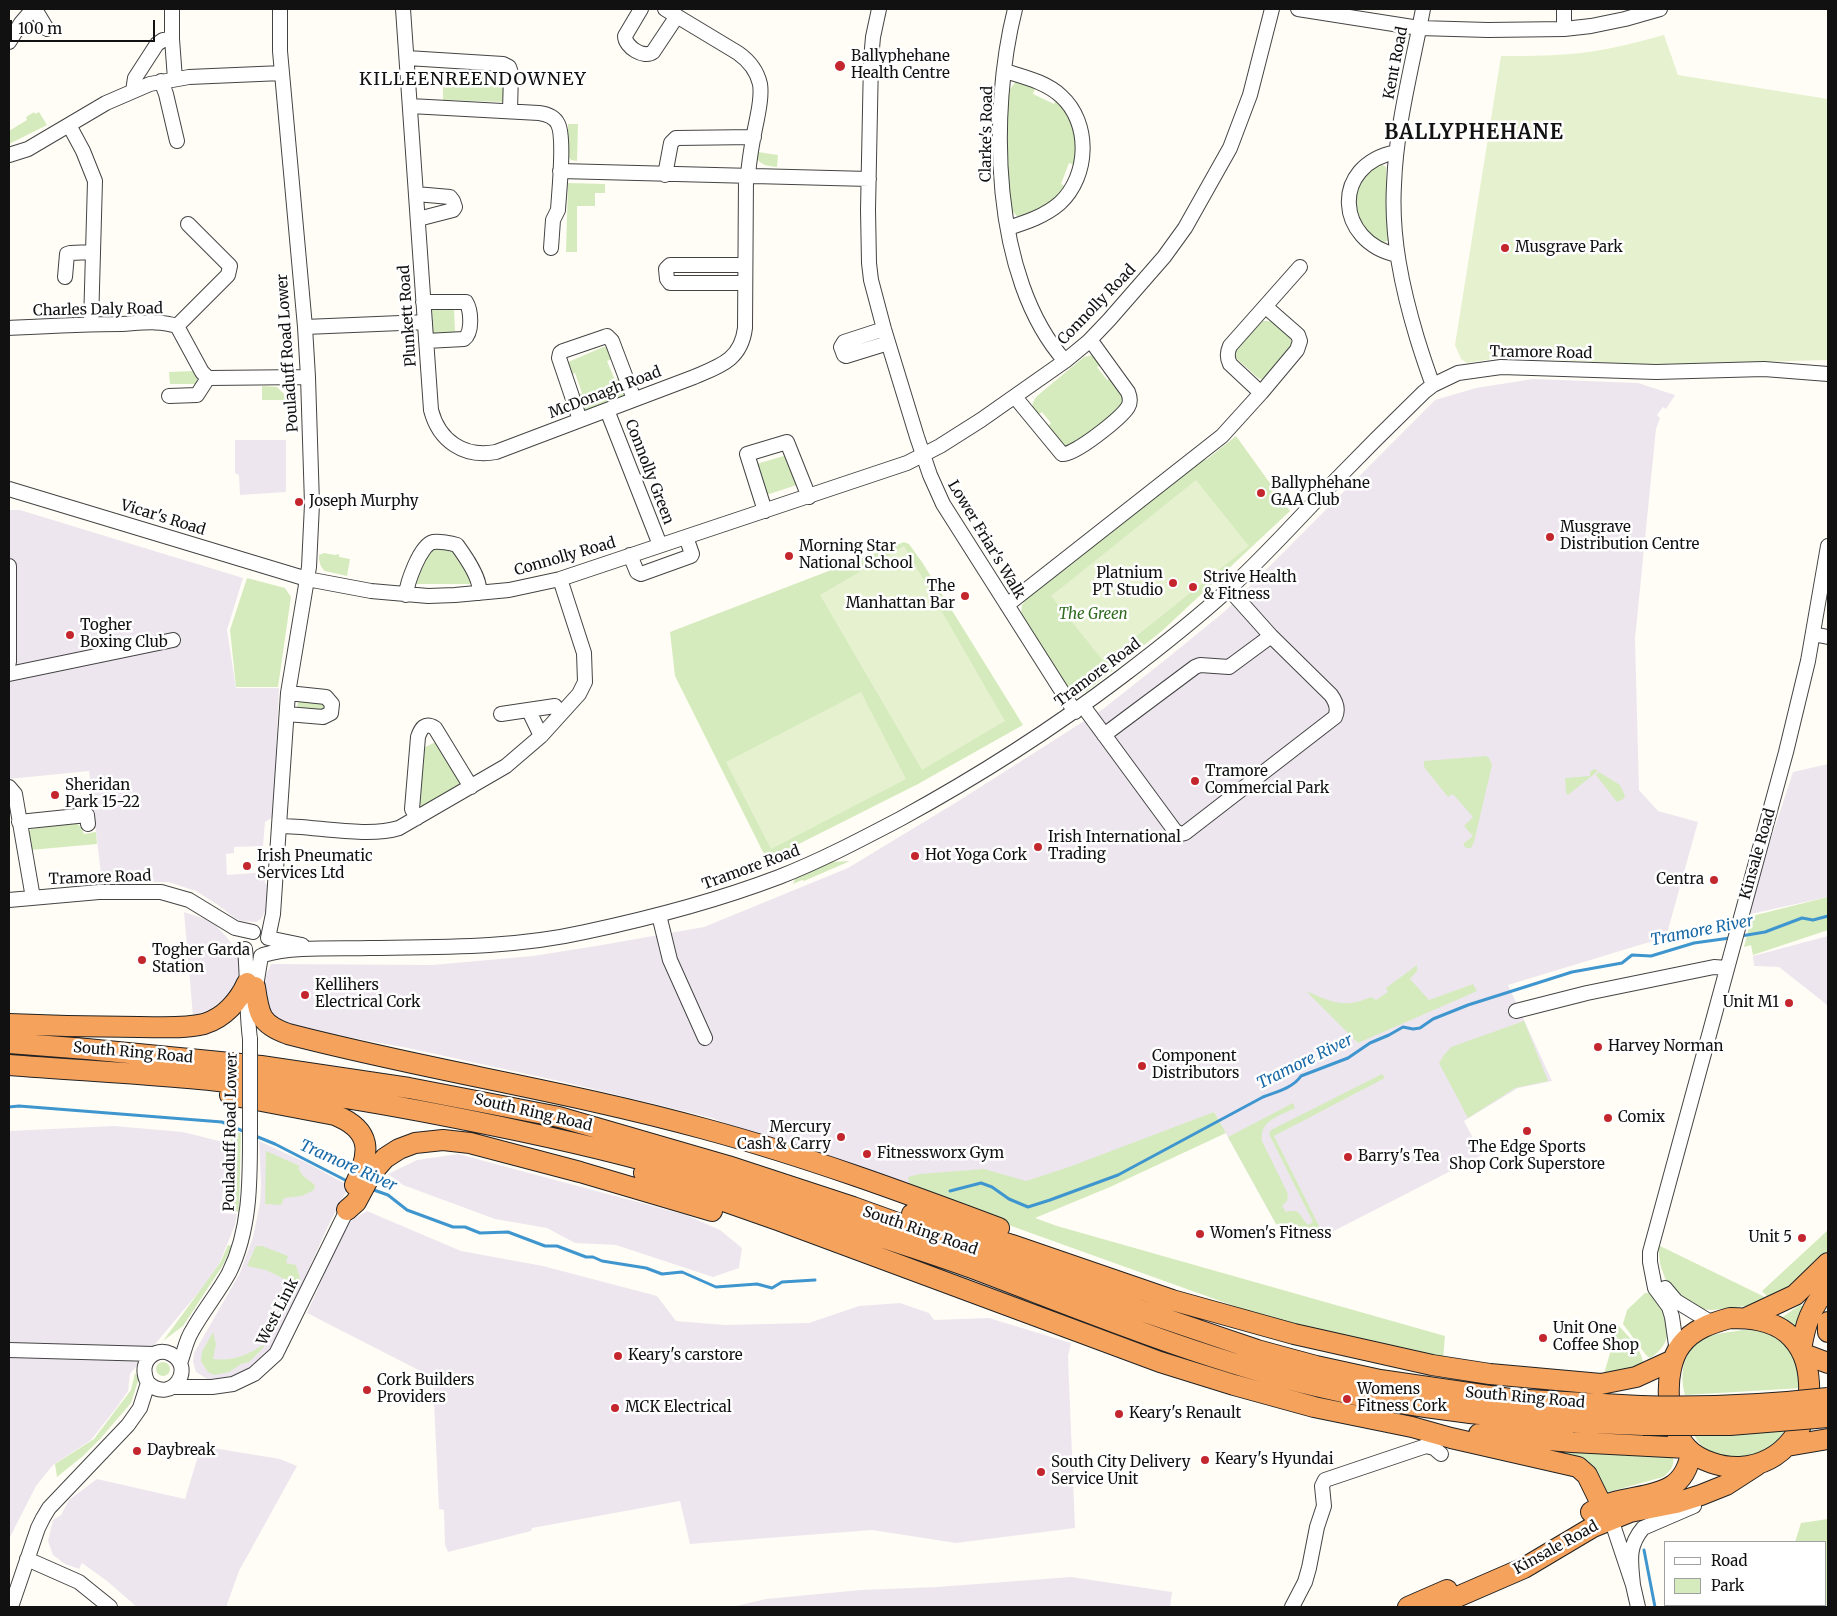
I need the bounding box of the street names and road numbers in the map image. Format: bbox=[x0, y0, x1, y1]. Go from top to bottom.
street label: Kent Road bbox=[1380, 25, 1412, 101]
street label: Clarke's Road bbox=[977, 86, 997, 182]
street label: Connolly Road bbox=[1054, 261, 1140, 349]
street label: Plunkett Road bbox=[395, 265, 421, 367]
street label: Pouladuff Road Lower bbox=[273, 273, 303, 433]
street label: Charles Daly Road bbox=[33, 300, 163, 320]
street label: Tramore Road bbox=[1489, 343, 1593, 363]
street label: McDonagh Road bbox=[546, 363, 664, 423]
street label: Connolly Green bbox=[621, 417, 677, 527]
street label: Lower Friar's Walk bbox=[943, 477, 1029, 603]
street label: Vicar's Road bbox=[118, 497, 208, 539]
street label: Connolly Road bbox=[512, 534, 618, 580]
street label: Tramore Road bbox=[1052, 635, 1144, 711]
street label: Kinsale Road bbox=[1736, 806, 1780, 902]
street label: Tramore Road bbox=[700, 842, 802, 894]
street label: Tramore Road bbox=[48, 867, 152, 889]
street label: South Ring Road bbox=[72, 1039, 194, 1067]
street label: Pouladuff Road Lower bbox=[221, 1052, 241, 1212]
street label: South Ring Road bbox=[472, 1091, 594, 1135]
street label: South Ring Road bbox=[860, 1203, 980, 1259]
street label: West Link bbox=[254, 1276, 302, 1348]
street label: South Ring Road bbox=[1464, 1384, 1586, 1412]
street label: Kinsale Road bbox=[1511, 1517, 1601, 1579]

